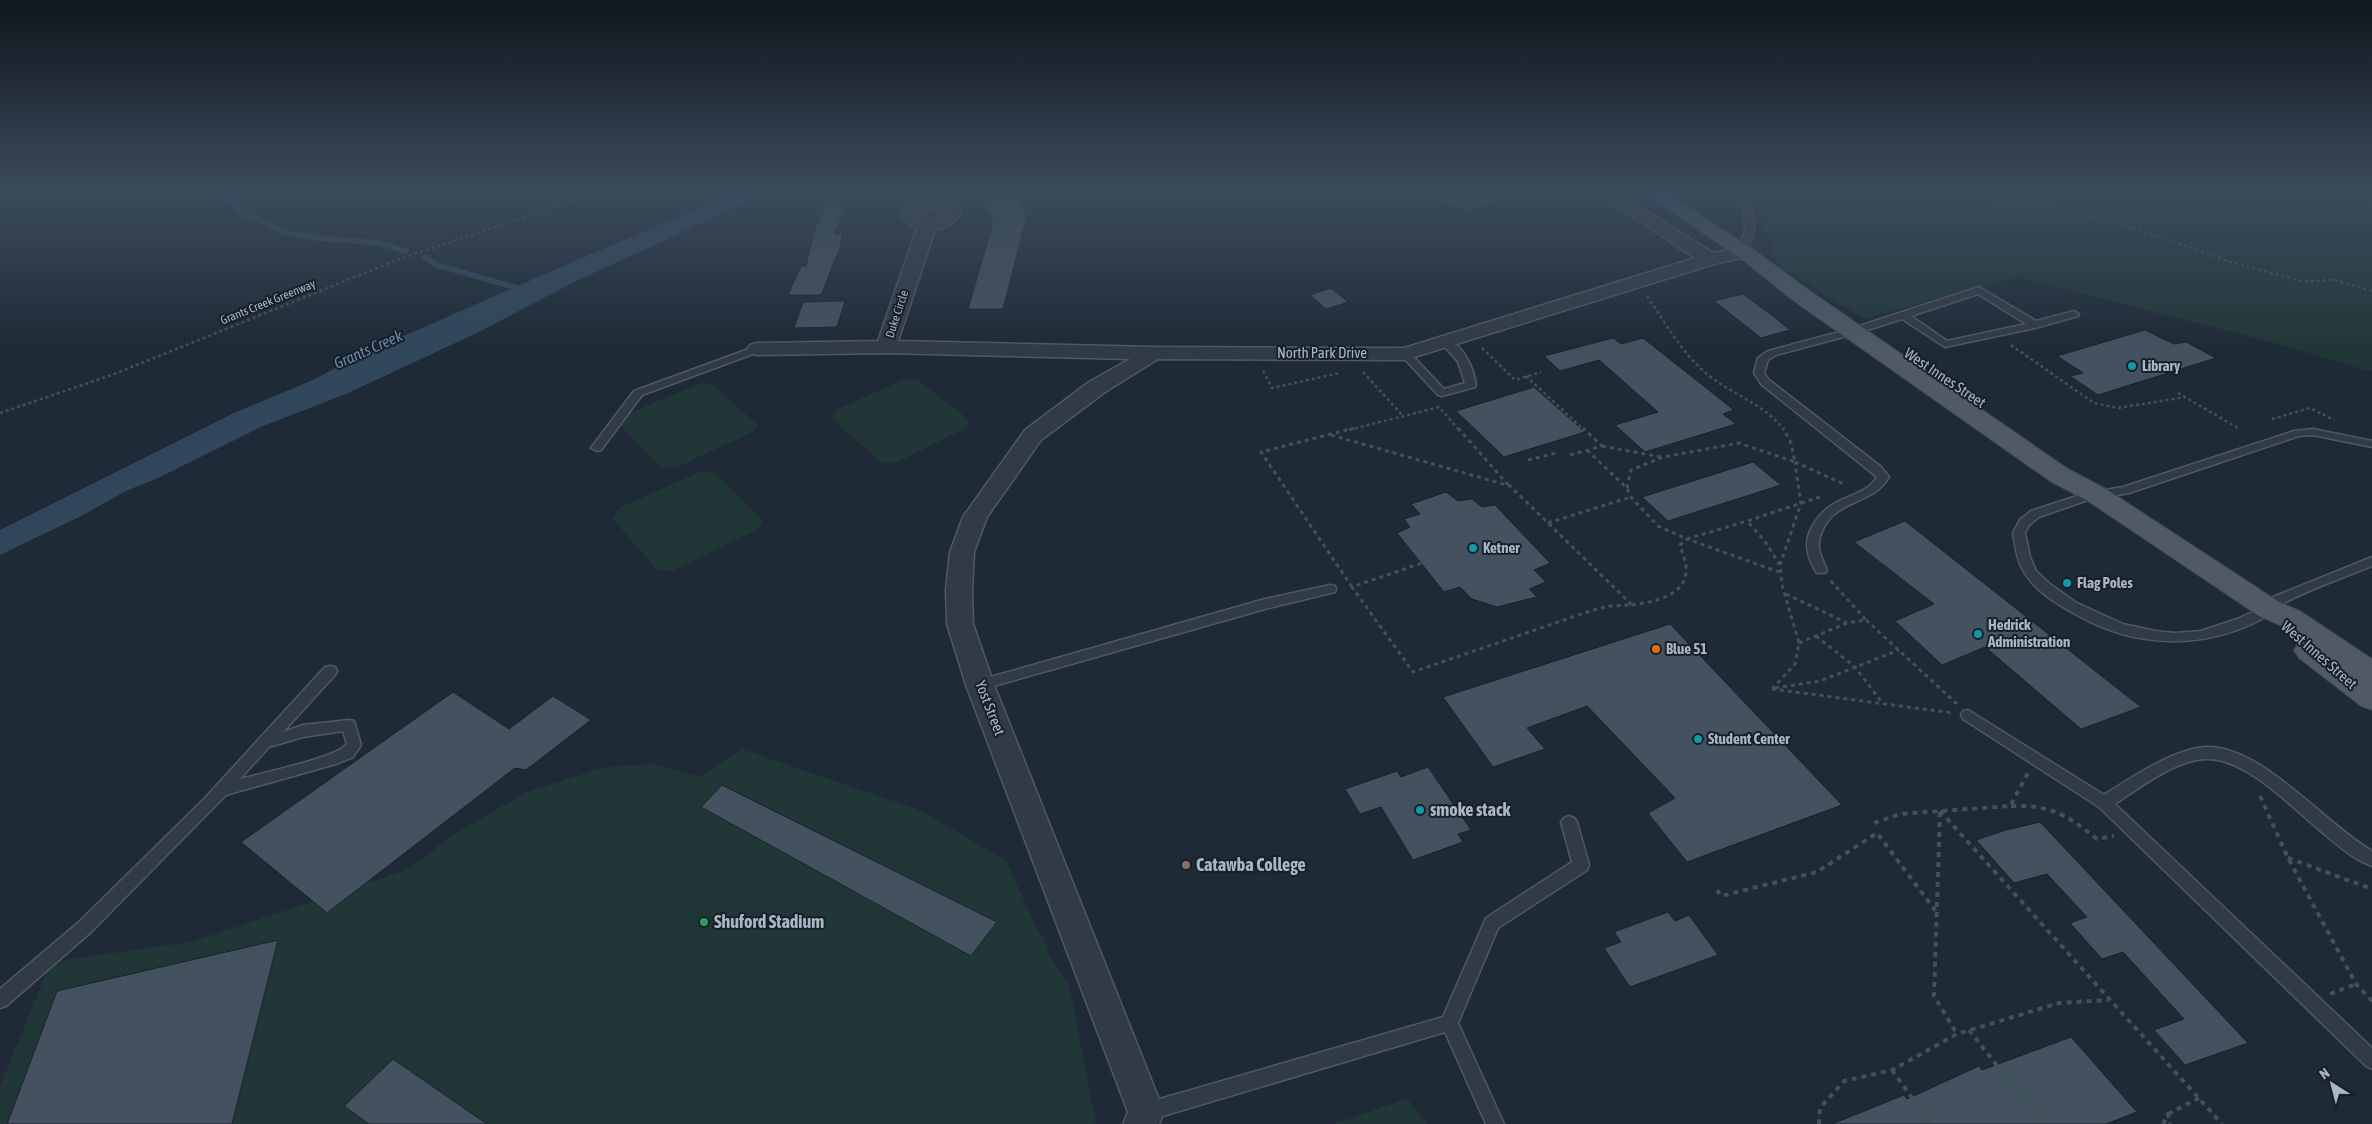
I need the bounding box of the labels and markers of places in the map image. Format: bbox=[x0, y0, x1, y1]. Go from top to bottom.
place label: Library bbox=[2142, 357, 2181, 374]
marker: Library bbox=[2126, 360, 2138, 372]
place label: Ketner bbox=[1483, 539, 1520, 556]
marker: Ketner bbox=[1467, 542, 1479, 554]
place label: Flag Poles bbox=[2077, 574, 2133, 591]
marker: Flag Poles bbox=[2061, 577, 2073, 589]
place label: Hedrick Administration bbox=[1987, 616, 2070, 650]
marker: Hedrick Administration bbox=[1972, 628, 1984, 640]
place label: Blue 51 bbox=[1666, 640, 1707, 657]
marker: Blue 51 bbox=[1650, 643, 1662, 655]
place label: Student Center bbox=[1708, 730, 1790, 747]
marker: Student Center bbox=[1692, 733, 1704, 745]
place label: smoke stack bbox=[1430, 799, 1512, 820]
marker: smoke stack bbox=[1414, 804, 1426, 816]
place label: Catawba College bbox=[1196, 854, 1306, 875]
marker: Catawba College bbox=[1180, 859, 1192, 871]
place label: Shuford Stadium bbox=[714, 911, 824, 932]
marker: Shuford Stadium bbox=[698, 916, 710, 928]

